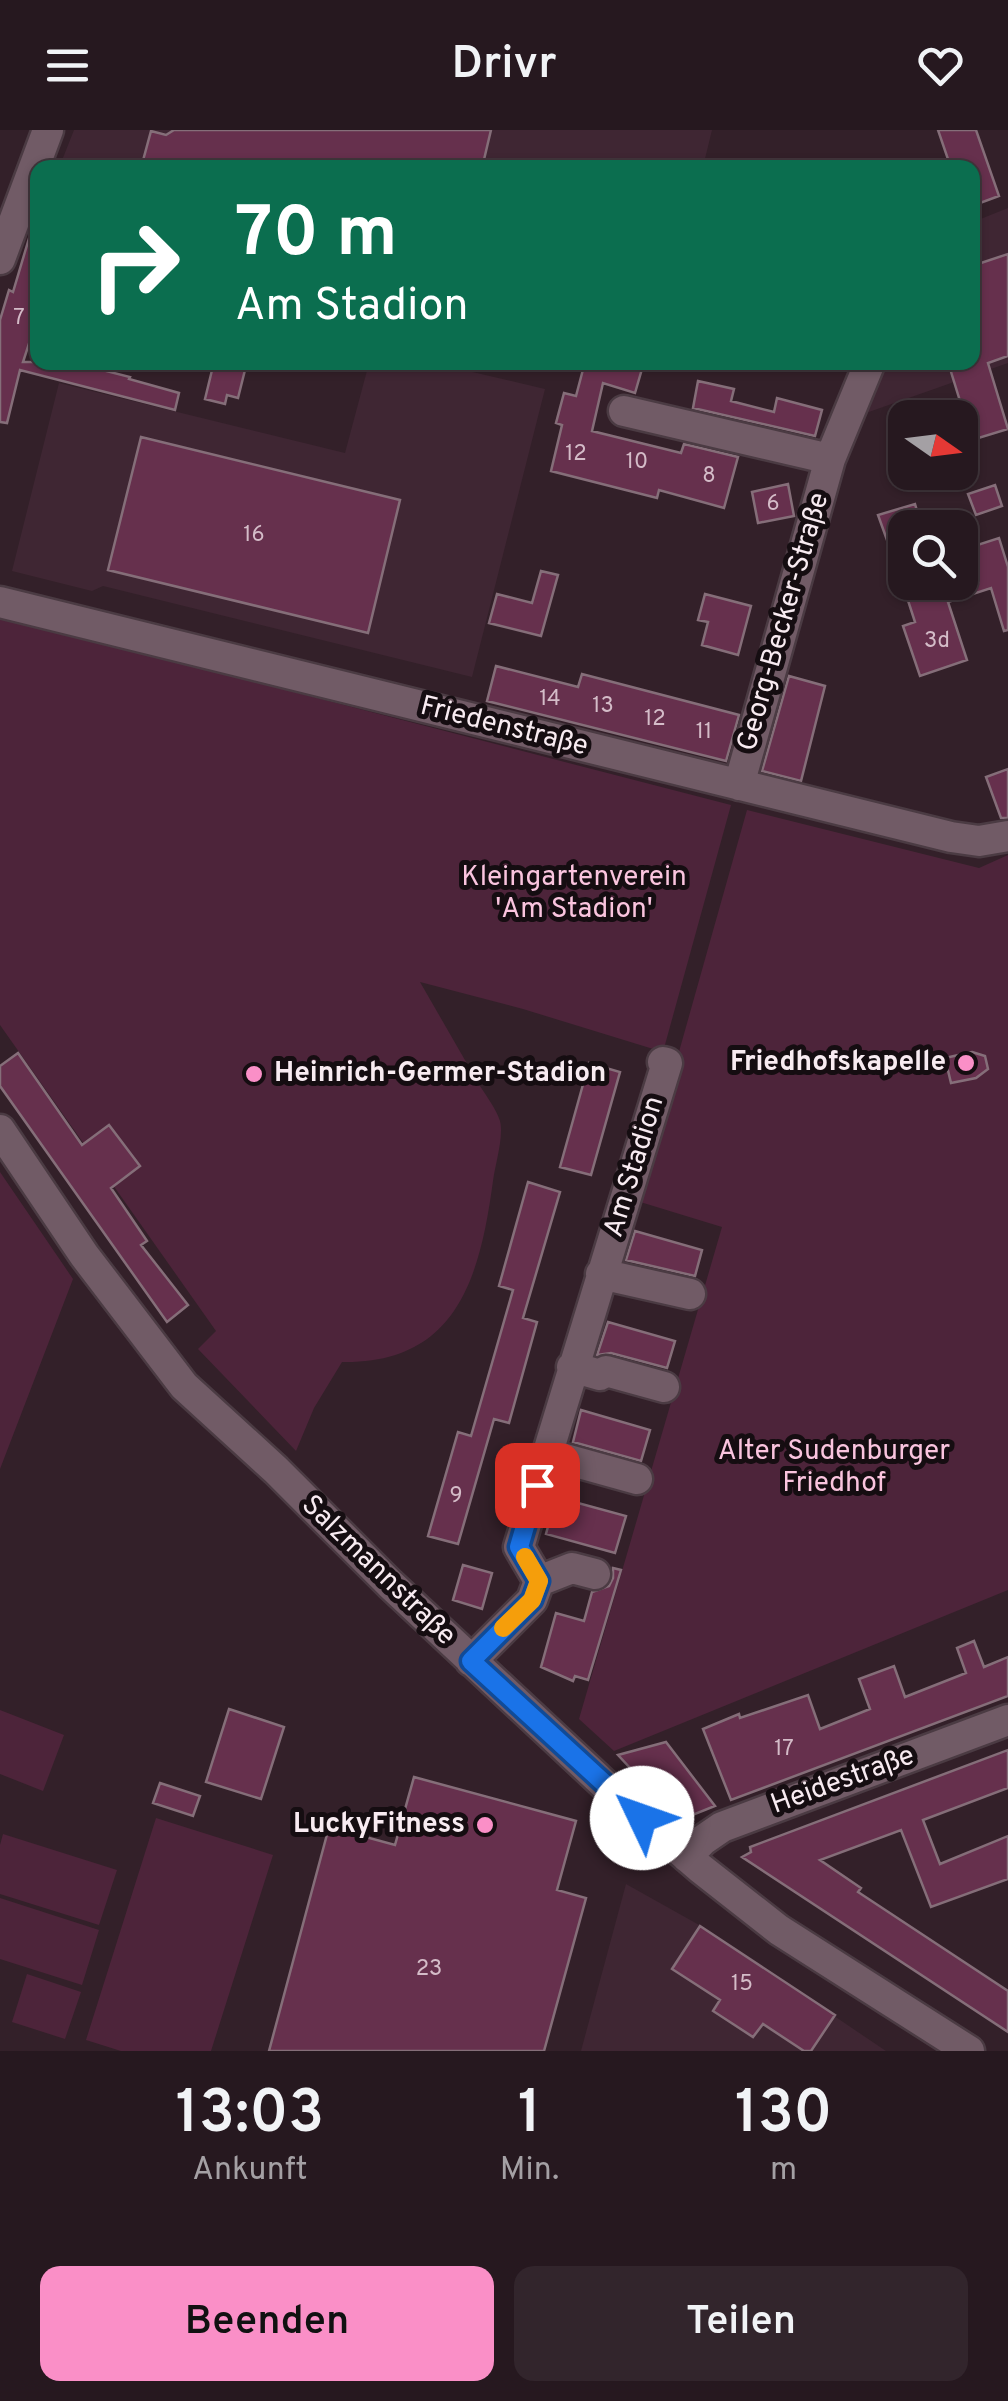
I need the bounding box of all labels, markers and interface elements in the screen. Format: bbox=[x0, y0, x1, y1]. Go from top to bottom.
text: Drivr bbox=[451, 37, 557, 94]
icon: menu bbox=[40, 38, 95, 93]
icon: heart bbox=[913, 38, 968, 93]
text: 70 m bbox=[235, 192, 398, 281]
icon: right bbox=[70, 200, 200, 330]
text: Am Stadion bbox=[235, 279, 469, 336]
house number: 7 bbox=[13, 305, 25, 332]
north arrow bbox=[888, 400, 978, 490]
map controls bbox=[888, 400, 978, 600]
house number: 12 bbox=[565, 441, 587, 468]
house number: 10 bbox=[626, 449, 648, 476]
house number: 8 bbox=[702, 463, 716, 490]
street label: Georg-Becker-Straße bbox=[730, 489, 838, 755]
house number: 6 bbox=[766, 491, 780, 518]
button: search bbox=[888, 510, 978, 600]
house number: 16 bbox=[243, 522, 265, 549]
house number: 3d bbox=[924, 628, 950, 655]
house number: 14 bbox=[539, 686, 561, 713]
street label: Friedenstraße bbox=[416, 689, 592, 765]
house number: 13 bbox=[592, 693, 614, 720]
house number: 12 bbox=[644, 706, 666, 733]
house number: 11 bbox=[696, 719, 712, 746]
park label: Kleingartenverein 'Am Stadion' bbox=[461, 860, 687, 928]
place label: Friedhofskapelle bbox=[730, 1045, 946, 1081]
marker: Friedhofskapelle bbox=[955, 1052, 977, 1074]
place label: Heinrich-Germer-Stadion bbox=[274, 1056, 606, 1092]
marker: Heinrich-Germer-Stadion bbox=[243, 1063, 265, 1085]
street label: Am Stadion bbox=[597, 1092, 673, 1242]
park label: Alter Sudenburger Friedhof bbox=[718, 1434, 950, 1502]
pin bbox=[495, 1443, 580, 1528]
icon: arrive bbox=[510, 1458, 565, 1513]
house number: 9 bbox=[449, 1483, 463, 1510]
street label: Salzmannstraße bbox=[293, 1488, 463, 1654]
house number: 17 bbox=[774, 1736, 794, 1763]
street label: Heidestraße bbox=[766, 1738, 920, 1824]
position arrow bbox=[590, 1766, 694, 1870]
place label: LuckyFitness bbox=[293, 1807, 465, 1843]
marker: LuckyFitness bbox=[474, 1814, 496, 1836]
house number: 23 bbox=[416, 1956, 442, 1983]
house number: 15 bbox=[731, 1971, 753, 1998]
text: 13:03 bbox=[175, 2078, 324, 2154]
text: 1 bbox=[518, 2078, 541, 2154]
text: 130 bbox=[735, 2078, 832, 2154]
text: Ankunft bbox=[192, 2151, 308, 2191]
text: Min. bbox=[500, 2151, 559, 2191]
text: m bbox=[770, 2151, 797, 2191]
button: Beenden bbox=[40, 2266, 494, 2381]
button: Teilen bbox=[514, 2266, 968, 2381]

